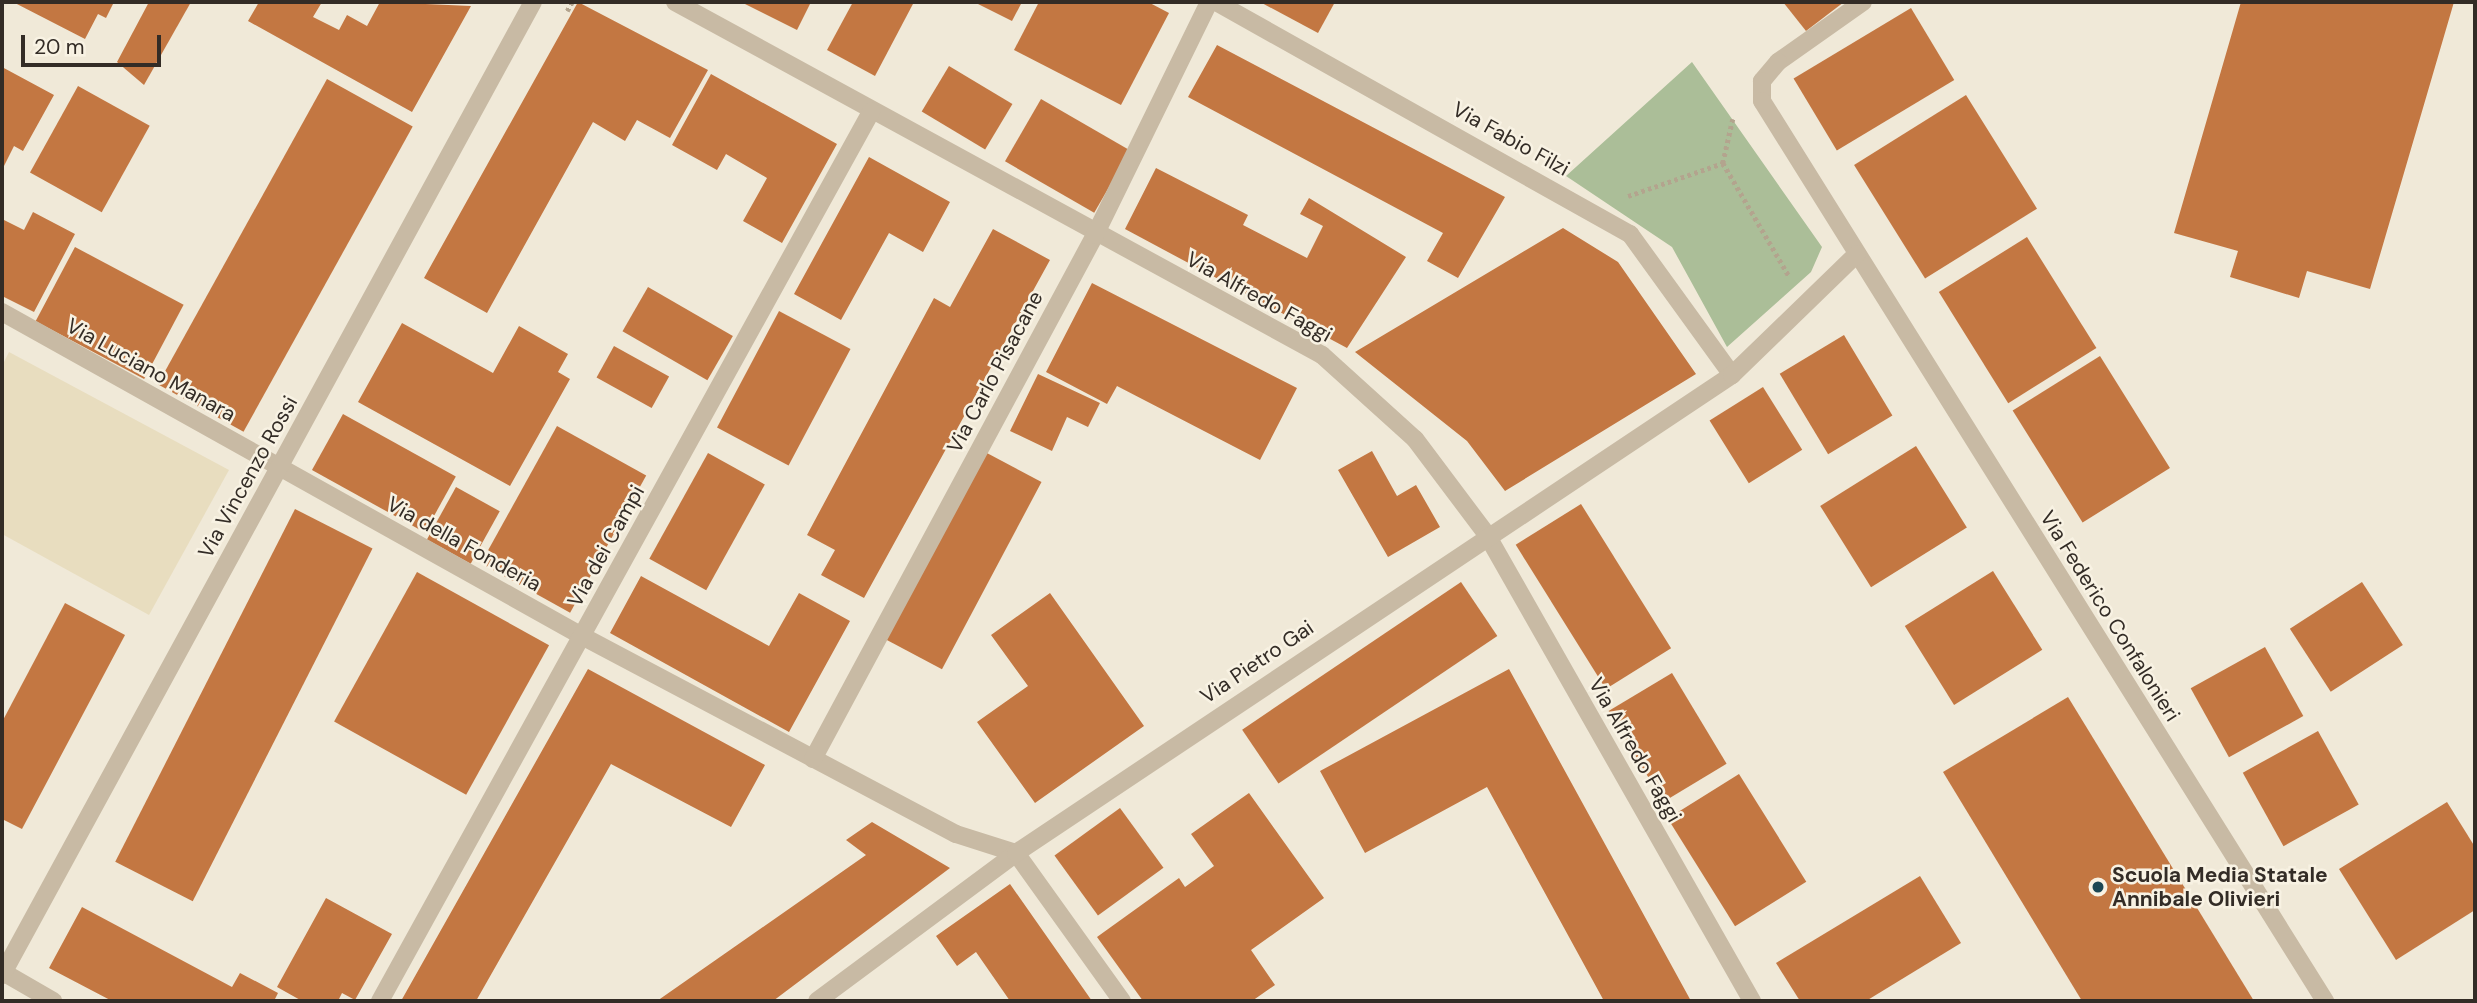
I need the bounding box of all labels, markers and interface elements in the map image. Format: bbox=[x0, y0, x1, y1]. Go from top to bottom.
scale bar bbox=[24, 21, 164, 65]
text: 20 m bbox=[34, 33, 85, 61]
street label: Via Fabio Filzi bbox=[1448, 96, 1574, 182]
street label: Via Alfredo Faggi bbox=[1182, 247, 1336, 347]
street label: Via Carlo Pisacane bbox=[942, 287, 1048, 457]
street label: Via Luciano Manara bbox=[62, 313, 240, 427]
street label: Via Vincenzo Rossi bbox=[193, 392, 303, 562]
street label: Via dei Campi bbox=[562, 481, 650, 611]
street label: Via della Fonderia bbox=[383, 491, 545, 597]
street label: Via Federico Confalonieri bbox=[2035, 506, 2185, 726]
street label: Via Pietro Gai bbox=[1196, 615, 1318, 709]
street label: Via Alfredo Faggi bbox=[1583, 673, 1687, 827]
place label: Scuola Media Statale Annibale Olivieri bbox=[2112, 862, 2328, 912]
marker: Scuola Media Statale Annibale Olivieri bbox=[2090, 879, 2106, 895]

